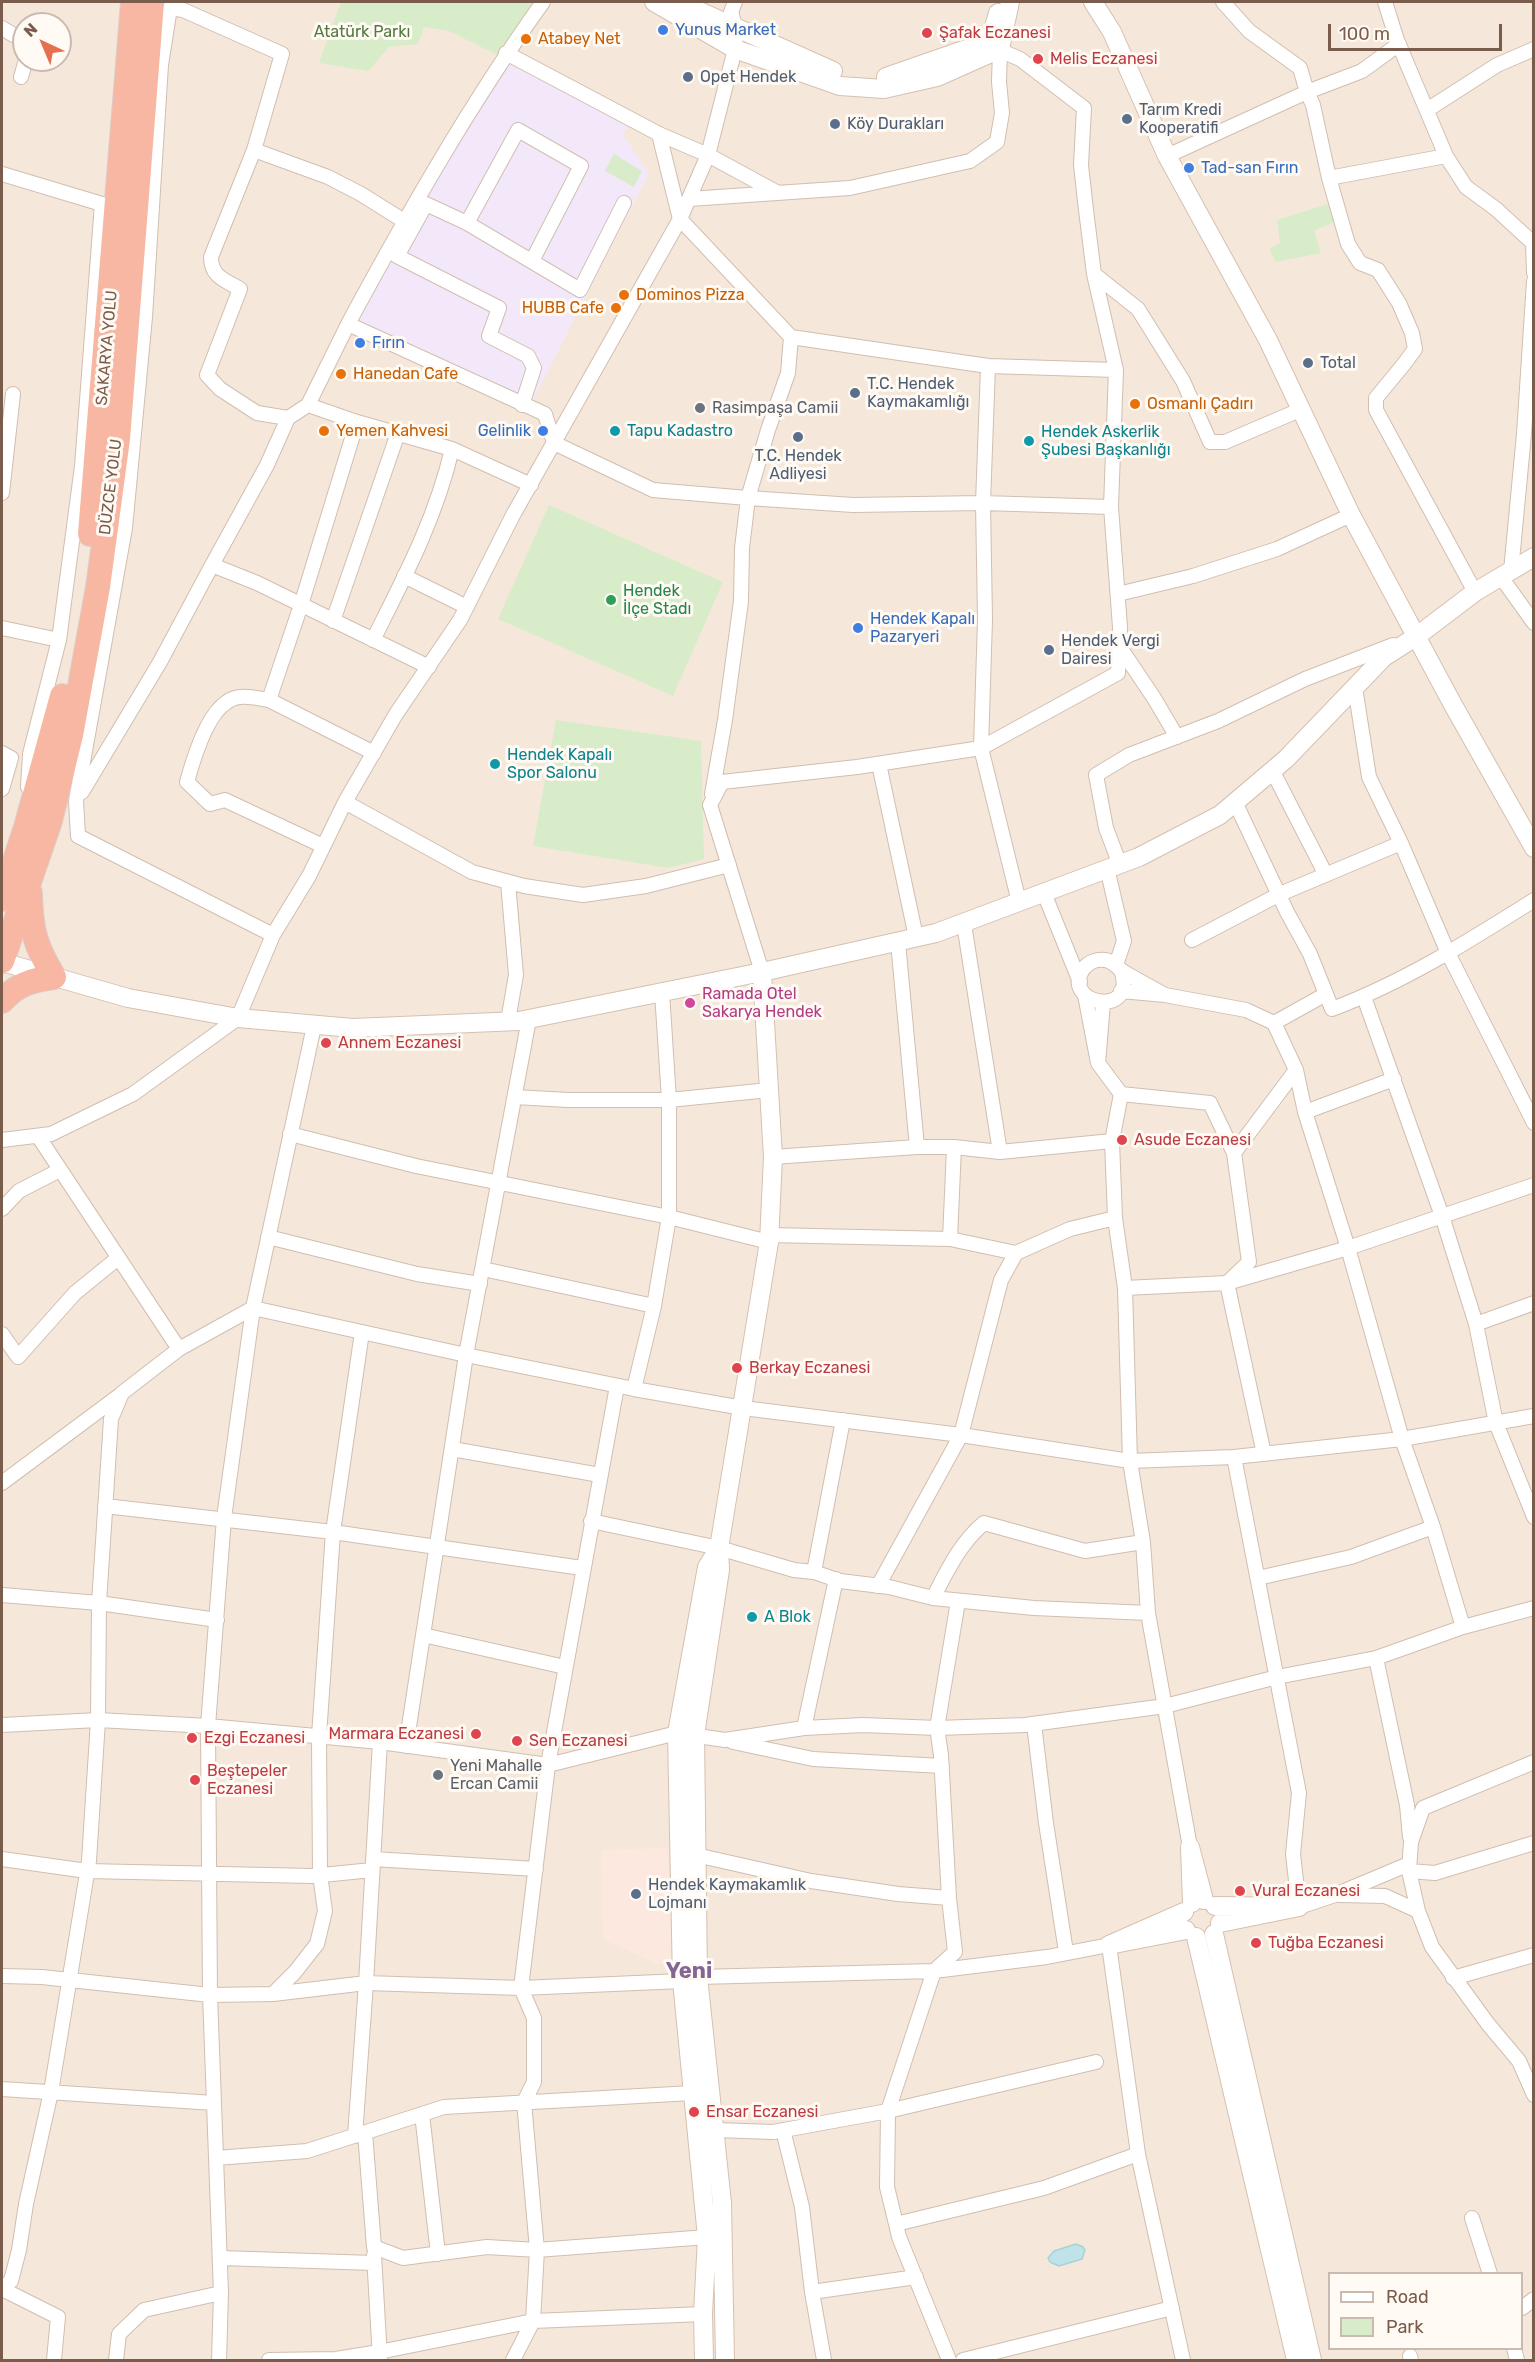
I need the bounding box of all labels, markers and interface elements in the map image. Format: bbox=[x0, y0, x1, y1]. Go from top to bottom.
north arrow bbox=[12, 12, 72, 72]
scale bar bbox=[1331, 12, 1505, 50]
text: N bbox=[20, 19, 41, 41]
place label: Yunus Market bbox=[675, 20, 776, 40]
park label: Atatürk Parkı bbox=[314, 22, 410, 42]
marker: Yunus Market bbox=[656, 23, 670, 37]
place label: Şafak Eczanesi bbox=[939, 23, 1051, 43]
text: 100 m bbox=[1339, 23, 1390, 45]
marker: Şafak Eczanesi bbox=[920, 26, 934, 40]
place label: Atabey Net bbox=[538, 29, 621, 49]
marker: Atabey Net bbox=[519, 32, 533, 46]
place label: Melis Eczanesi bbox=[1050, 49, 1158, 69]
marker: Melis Eczanesi bbox=[1031, 52, 1045, 66]
place label: Opet Hendek bbox=[700, 67, 796, 87]
marker: Opet Hendek bbox=[681, 70, 695, 84]
place label: Tarım Kredi Kooperatifi bbox=[1139, 100, 1222, 138]
marker: Tarım Kredi Kooperatifi bbox=[1120, 112, 1134, 126]
place label: Köy Durakları bbox=[847, 114, 944, 134]
marker: Köy Durakları bbox=[828, 117, 842, 131]
place label: Tad-san Fırın bbox=[1201, 158, 1298, 178]
marker: Tad-san Fırın bbox=[1182, 161, 1196, 175]
place label: Dominos Pizza bbox=[636, 285, 745, 305]
marker: Dominos Pizza bbox=[617, 288, 631, 302]
street label: SAKARYA YOLU bbox=[92, 290, 122, 406]
place label: HUBB Cafe bbox=[522, 298, 604, 318]
marker: HUBB Cafe bbox=[609, 301, 623, 315]
place label: Fırın bbox=[372, 333, 405, 353]
marker: Fırın bbox=[353, 336, 367, 350]
place label: Total bbox=[1320, 353, 1356, 373]
marker: Total bbox=[1301, 356, 1315, 370]
place label: Hanedan Cafe bbox=[353, 364, 458, 384]
marker: Hanedan Cafe bbox=[334, 367, 348, 381]
place label: T.C. Hendek Kaymakamlığı bbox=[867, 374, 969, 412]
marker: T.C. Hendek Kaymakamlığı bbox=[848, 386, 862, 400]
place label: Osmanlı Çadırı bbox=[1147, 394, 1253, 414]
marker: Osmanlı Çadırı bbox=[1128, 397, 1142, 411]
place label: Rasimpaşa Camii bbox=[712, 398, 838, 418]
marker: Rasimpaşa Camii bbox=[693, 401, 707, 415]
place label: Yemen Kahvesi bbox=[336, 421, 448, 441]
place label: Gelinlik bbox=[478, 421, 531, 441]
place label: Tapu Kadastro bbox=[627, 421, 733, 441]
place label: Hendek Askerlik Şubesi Başkanlığı bbox=[1041, 422, 1171, 460]
marker: Yemen Kahvesi bbox=[317, 424, 331, 438]
marker: Gelinlik bbox=[536, 424, 550, 438]
marker: Tapu Kadastro bbox=[608, 424, 622, 438]
marker: T.C. Hendek Adliyesi bbox=[791, 430, 805, 444]
marker: Hendek Askerlik Şubesi Başkanlığı bbox=[1022, 434, 1036, 448]
street label: DÜZCE YOLU bbox=[96, 438, 126, 536]
place label: T.C. Hendek Adliyesi bbox=[754, 446, 842, 484]
place label: Hendek İlçe Stadı bbox=[623, 581, 691, 619]
marker: Hendek İlçe Stadı bbox=[604, 593, 618, 607]
place label: Hendek Kapalı Pazaryeri bbox=[870, 609, 975, 647]
marker: Hendek Kapalı Pazaryeri bbox=[851, 621, 865, 635]
place label: Hendek Vergi Dairesi bbox=[1061, 631, 1160, 669]
marker: Hendek Vergi Dairesi bbox=[1042, 643, 1056, 657]
place label: Hendek Kapalı Spor Salonu bbox=[507, 745, 612, 783]
marker: Hendek Kapalı Spor Salonu bbox=[488, 757, 502, 771]
place label: Ramada Otel Sakarya Hendek bbox=[702, 984, 822, 1022]
marker: Ramada Otel Sakarya Hendek bbox=[683, 996, 697, 1010]
place label: Annem Eczanesi bbox=[338, 1033, 461, 1053]
marker: Annem Eczanesi bbox=[319, 1036, 333, 1050]
place label: Asude Eczanesi bbox=[1134, 1130, 1251, 1150]
marker: Asude Eczanesi bbox=[1115, 1133, 1129, 1147]
place label: Berkay Eczanesi bbox=[749, 1358, 870, 1378]
marker: Berkay Eczanesi bbox=[730, 1361, 744, 1375]
place label: A Blok bbox=[764, 1607, 811, 1627]
marker: A Blok bbox=[745, 1610, 759, 1624]
place label: Marmara Eczanesi bbox=[329, 1724, 464, 1744]
marker: Marmara Eczanesi bbox=[469, 1727, 483, 1741]
place label: Ezgi Eczanesi bbox=[204, 1728, 305, 1748]
marker: Ezgi Eczanesi bbox=[185, 1731, 199, 1745]
place label: Sen Eczanesi bbox=[529, 1731, 628, 1751]
marker: Sen Eczanesi bbox=[510, 1734, 524, 1748]
place label: Yeni Mahalle Ercan Camii bbox=[450, 1756, 542, 1794]
place label: Beştepeler Eczanesi bbox=[207, 1761, 287, 1799]
marker: Yeni Mahalle Ercan Camii bbox=[431, 1768, 445, 1782]
marker: Beştepeler Eczanesi bbox=[188, 1773, 202, 1787]
place label: Hendek Kaymakamlık Lojmanı bbox=[648, 1875, 806, 1913]
place label: Vural Eczanesi bbox=[1252, 1881, 1360, 1901]
marker: Vural Eczanesi bbox=[1233, 1884, 1247, 1898]
marker: Hendek Kaymakamlık Lojmanı bbox=[629, 1887, 643, 1901]
place label: Tuğba Eczanesi bbox=[1268, 1933, 1384, 1953]
marker: Tuğba Eczanesi bbox=[1249, 1936, 1263, 1950]
district label: Yeni bbox=[666, 1959, 712, 1985]
place label: Ensar Eczanesi bbox=[706, 2102, 818, 2122]
marker: Ensar Eczanesi bbox=[687, 2105, 701, 2119]
legend bbox=[1328, 2272, 1523, 2350]
text: Road bbox=[1386, 2286, 1429, 2308]
text: Park bbox=[1386, 2316, 1423, 2338]

